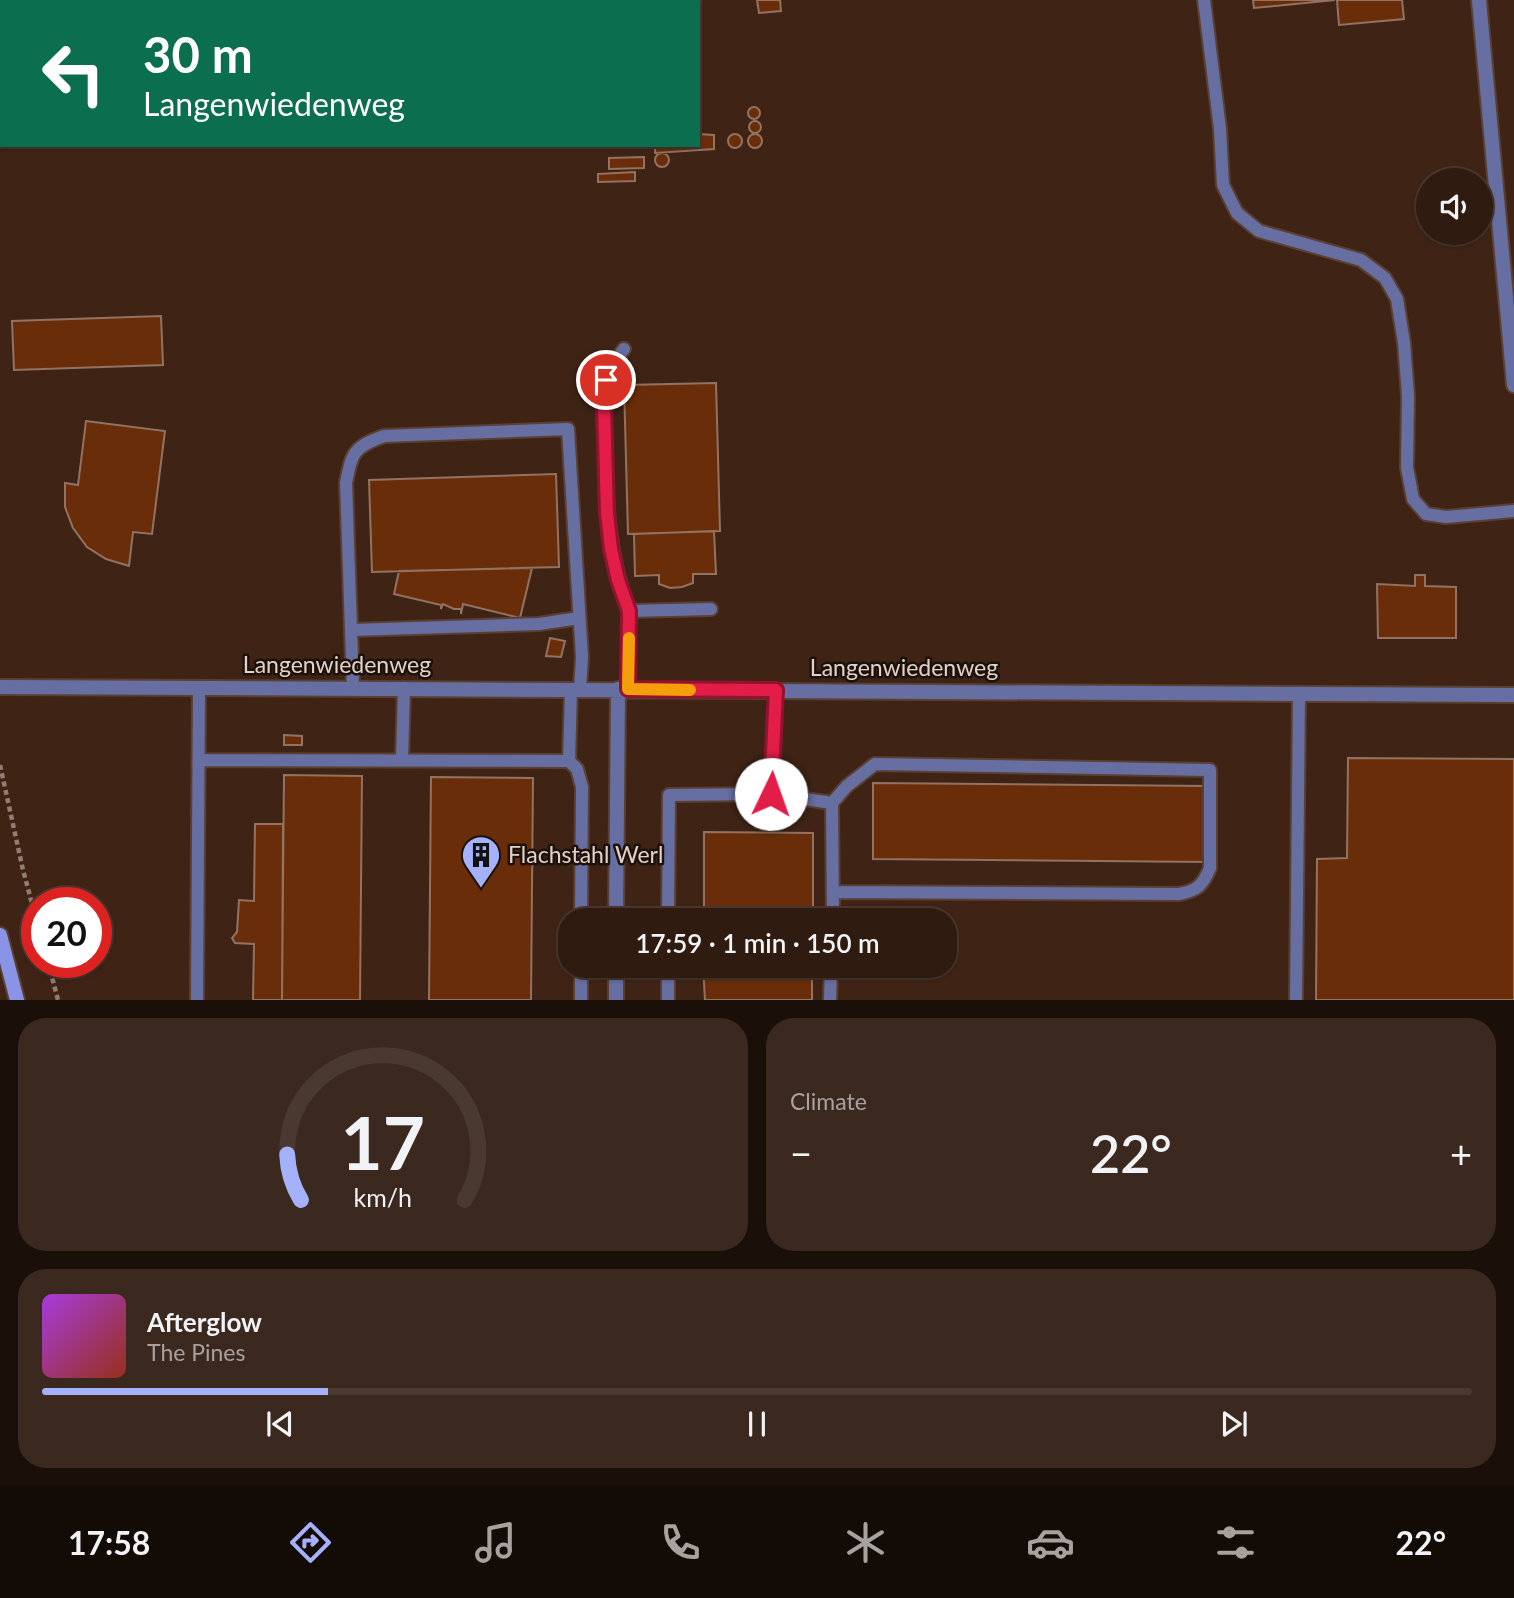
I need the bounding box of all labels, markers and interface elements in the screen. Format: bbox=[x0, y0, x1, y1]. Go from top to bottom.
text: 30 m bbox=[143, 25, 253, 83]
icon: left bbox=[28, 28, 119, 119]
text: Langenwiedenweg bbox=[143, 84, 405, 123]
map controls bbox=[1416, 168, 1493, 245]
button: sound bbox=[1416, 168, 1493, 245]
pin bbox=[576, 350, 636, 410]
icon: arrive bbox=[587, 361, 625, 399]
street label: Langenwiedenweg bbox=[243, 650, 431, 678]
street label: Langenwiedenweg bbox=[810, 653, 998, 681]
position arrow bbox=[734, 757, 808, 831]
building icon: Flachstahl Werl bbox=[460, 834, 502, 889]
place label: Flachstahl Werl bbox=[508, 840, 663, 868]
speed limit sign: 20 bbox=[21, 887, 112, 978]
text: 17:59 · 1 min · 150 m bbox=[635, 927, 880, 959]
text: Climate bbox=[790, 1087, 867, 1115]
text: 17 bbox=[341, 1099, 425, 1187]
text: 22° bbox=[1090, 1122, 1172, 1184]
text: − bbox=[790, 1130, 812, 1176]
text: + bbox=[1450, 1130, 1472, 1176]
text: km/h bbox=[354, 1182, 412, 1212]
text: Afterglow bbox=[147, 1306, 262, 1338]
text: The Pines bbox=[147, 1338, 245, 1366]
icon: previous bbox=[261, 1405, 299, 1443]
icon: pause bbox=[738, 1405, 776, 1443]
icon: next bbox=[1215, 1405, 1253, 1443]
icon: directions bbox=[286, 1518, 335, 1567]
icon: music bbox=[471, 1518, 520, 1567]
icon: phone bbox=[656, 1518, 705, 1567]
icon: climate bbox=[841, 1518, 890, 1567]
icon: car bbox=[1026, 1518, 1075, 1567]
icon: filters bbox=[1211, 1518, 1260, 1567]
text: 17:58 bbox=[68, 1523, 150, 1562]
text: 22° bbox=[1396, 1523, 1446, 1562]

